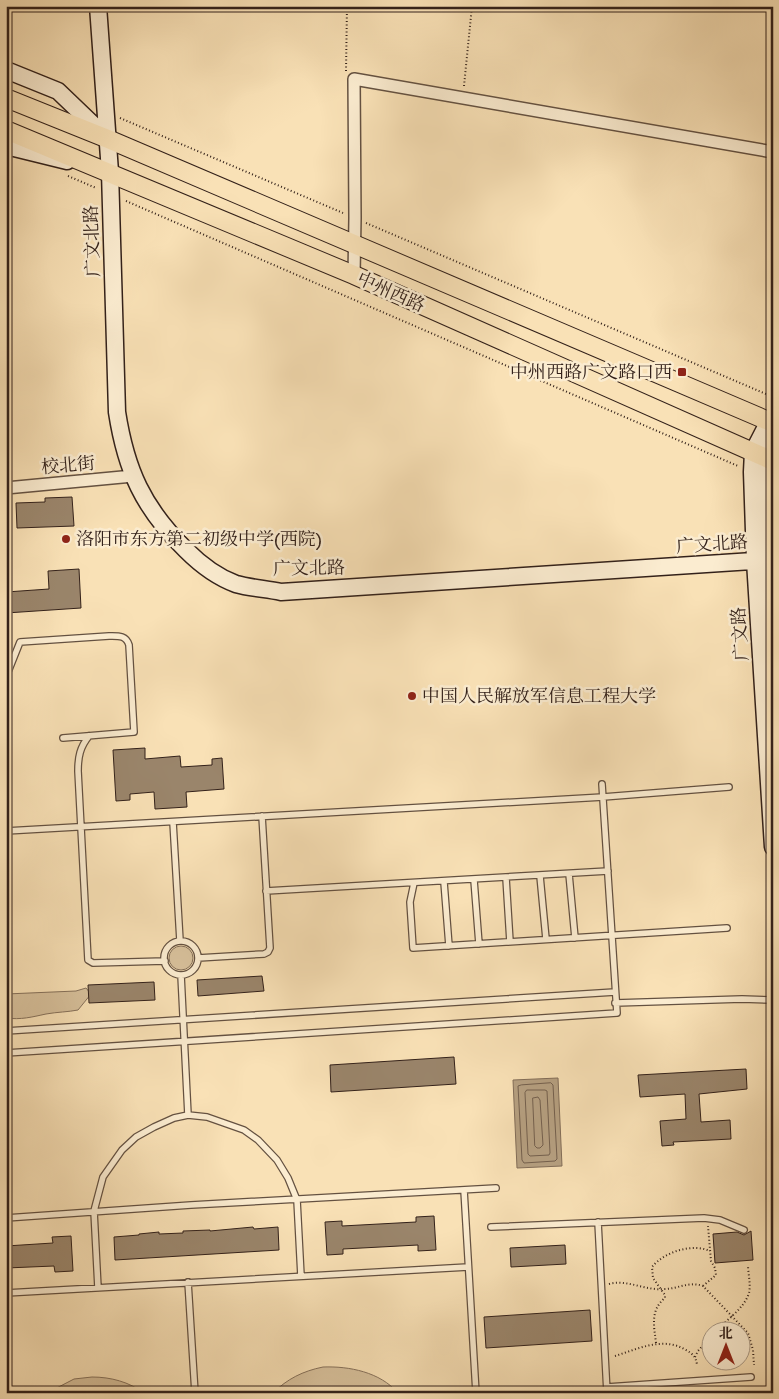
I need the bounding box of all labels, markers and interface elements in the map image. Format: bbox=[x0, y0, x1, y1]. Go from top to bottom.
street label: 广文北路 bbox=[81, 205, 105, 277]
street label: 中州西路 bbox=[353, 268, 428, 318]
place label: 中州西路广文路口西 bbox=[510, 362, 672, 384]
marker: 中州西路广文路口西 bbox=[676, 366, 688, 378]
street label: 校北街 bbox=[40, 453, 96, 479]
place label: 洛阳市东方第二初级中学(西院) bbox=[76, 529, 322, 551]
street label: 广文北路 bbox=[675, 532, 749, 558]
marker: 洛阳市东方第二初级中学(西院) bbox=[60, 533, 72, 545]
street label: 广文北路 bbox=[273, 557, 345, 581]
street label: 广文路 bbox=[728, 606, 754, 662]
place label: 中国人民解放军信息工程大学 bbox=[422, 686, 656, 708]
marker: 中国人民解放军信息工程大学 bbox=[406, 690, 418, 702]
north arrow bbox=[702, 1322, 752, 1372]
text: 北 bbox=[719, 1325, 733, 1343]

